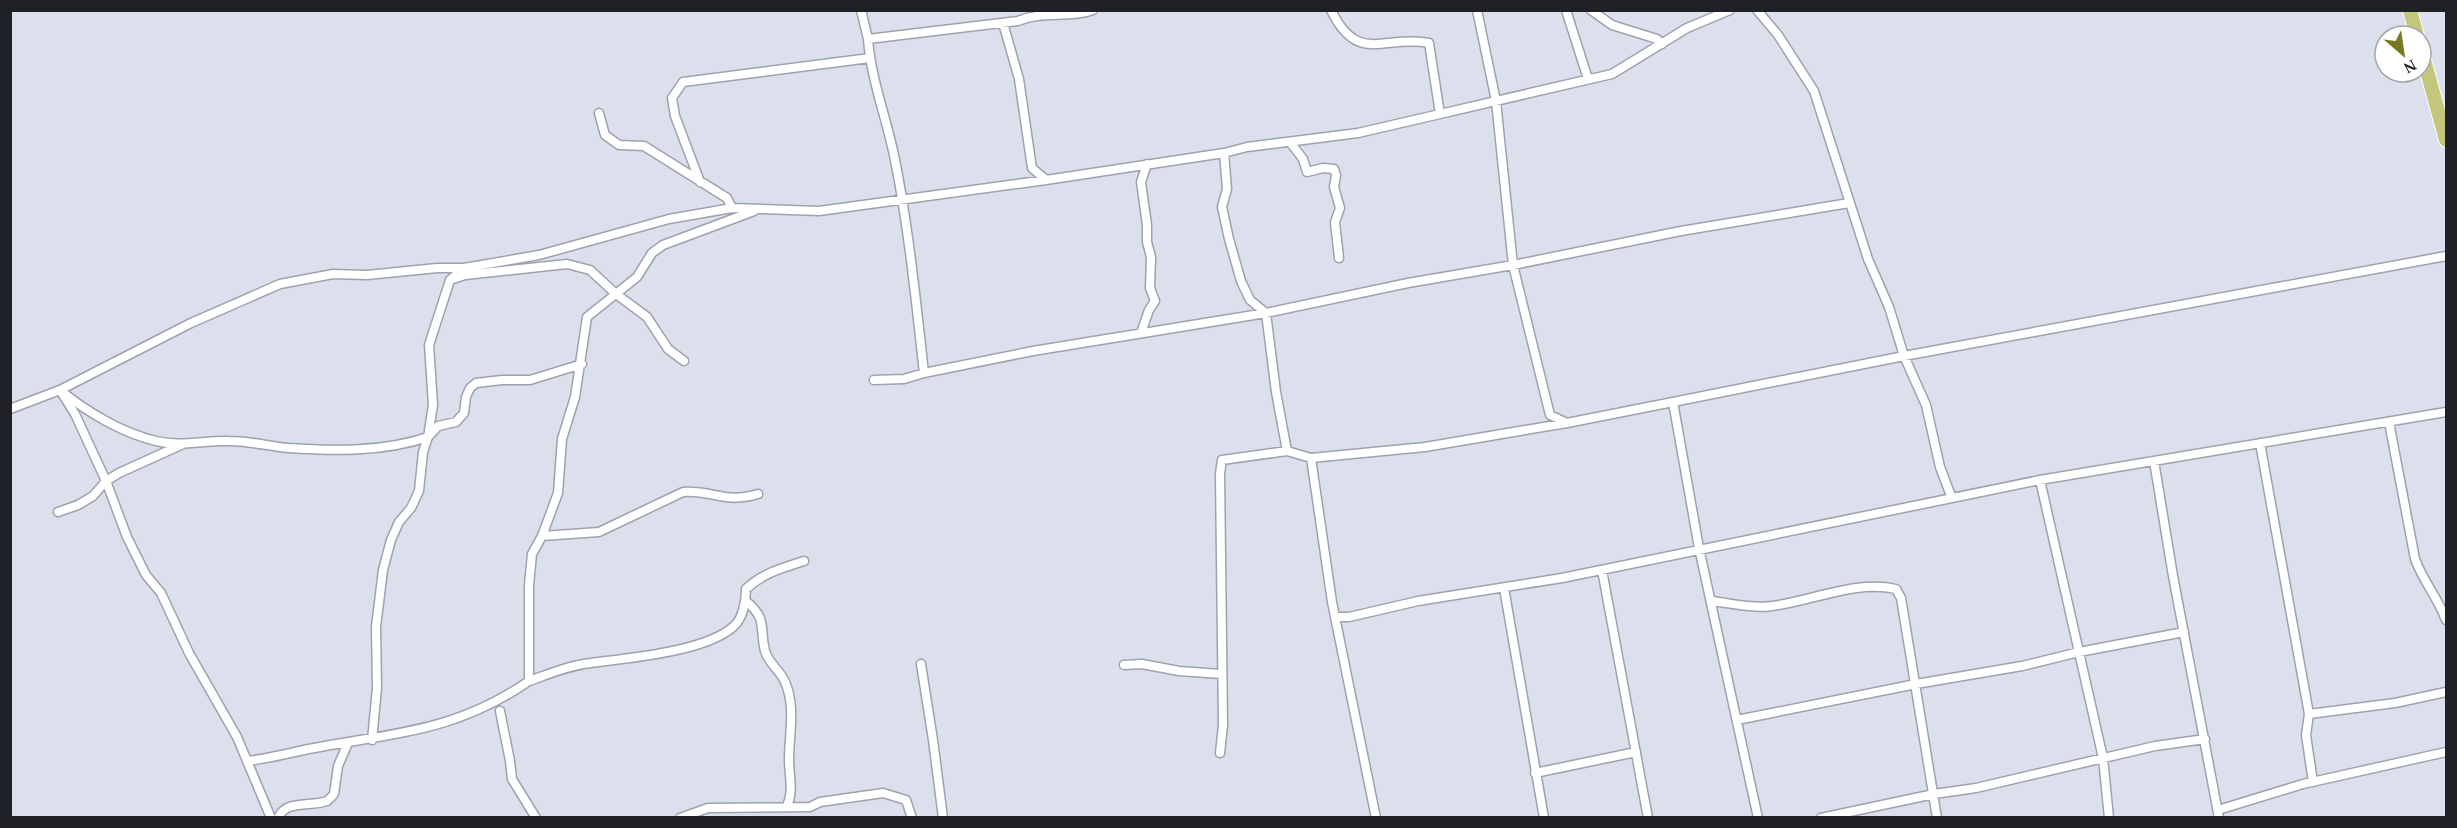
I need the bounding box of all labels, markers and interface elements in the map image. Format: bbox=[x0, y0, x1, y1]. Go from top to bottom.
north arrow bbox=[2373, 24, 2433, 84]
text: N bbox=[2400, 56, 2419, 77]

